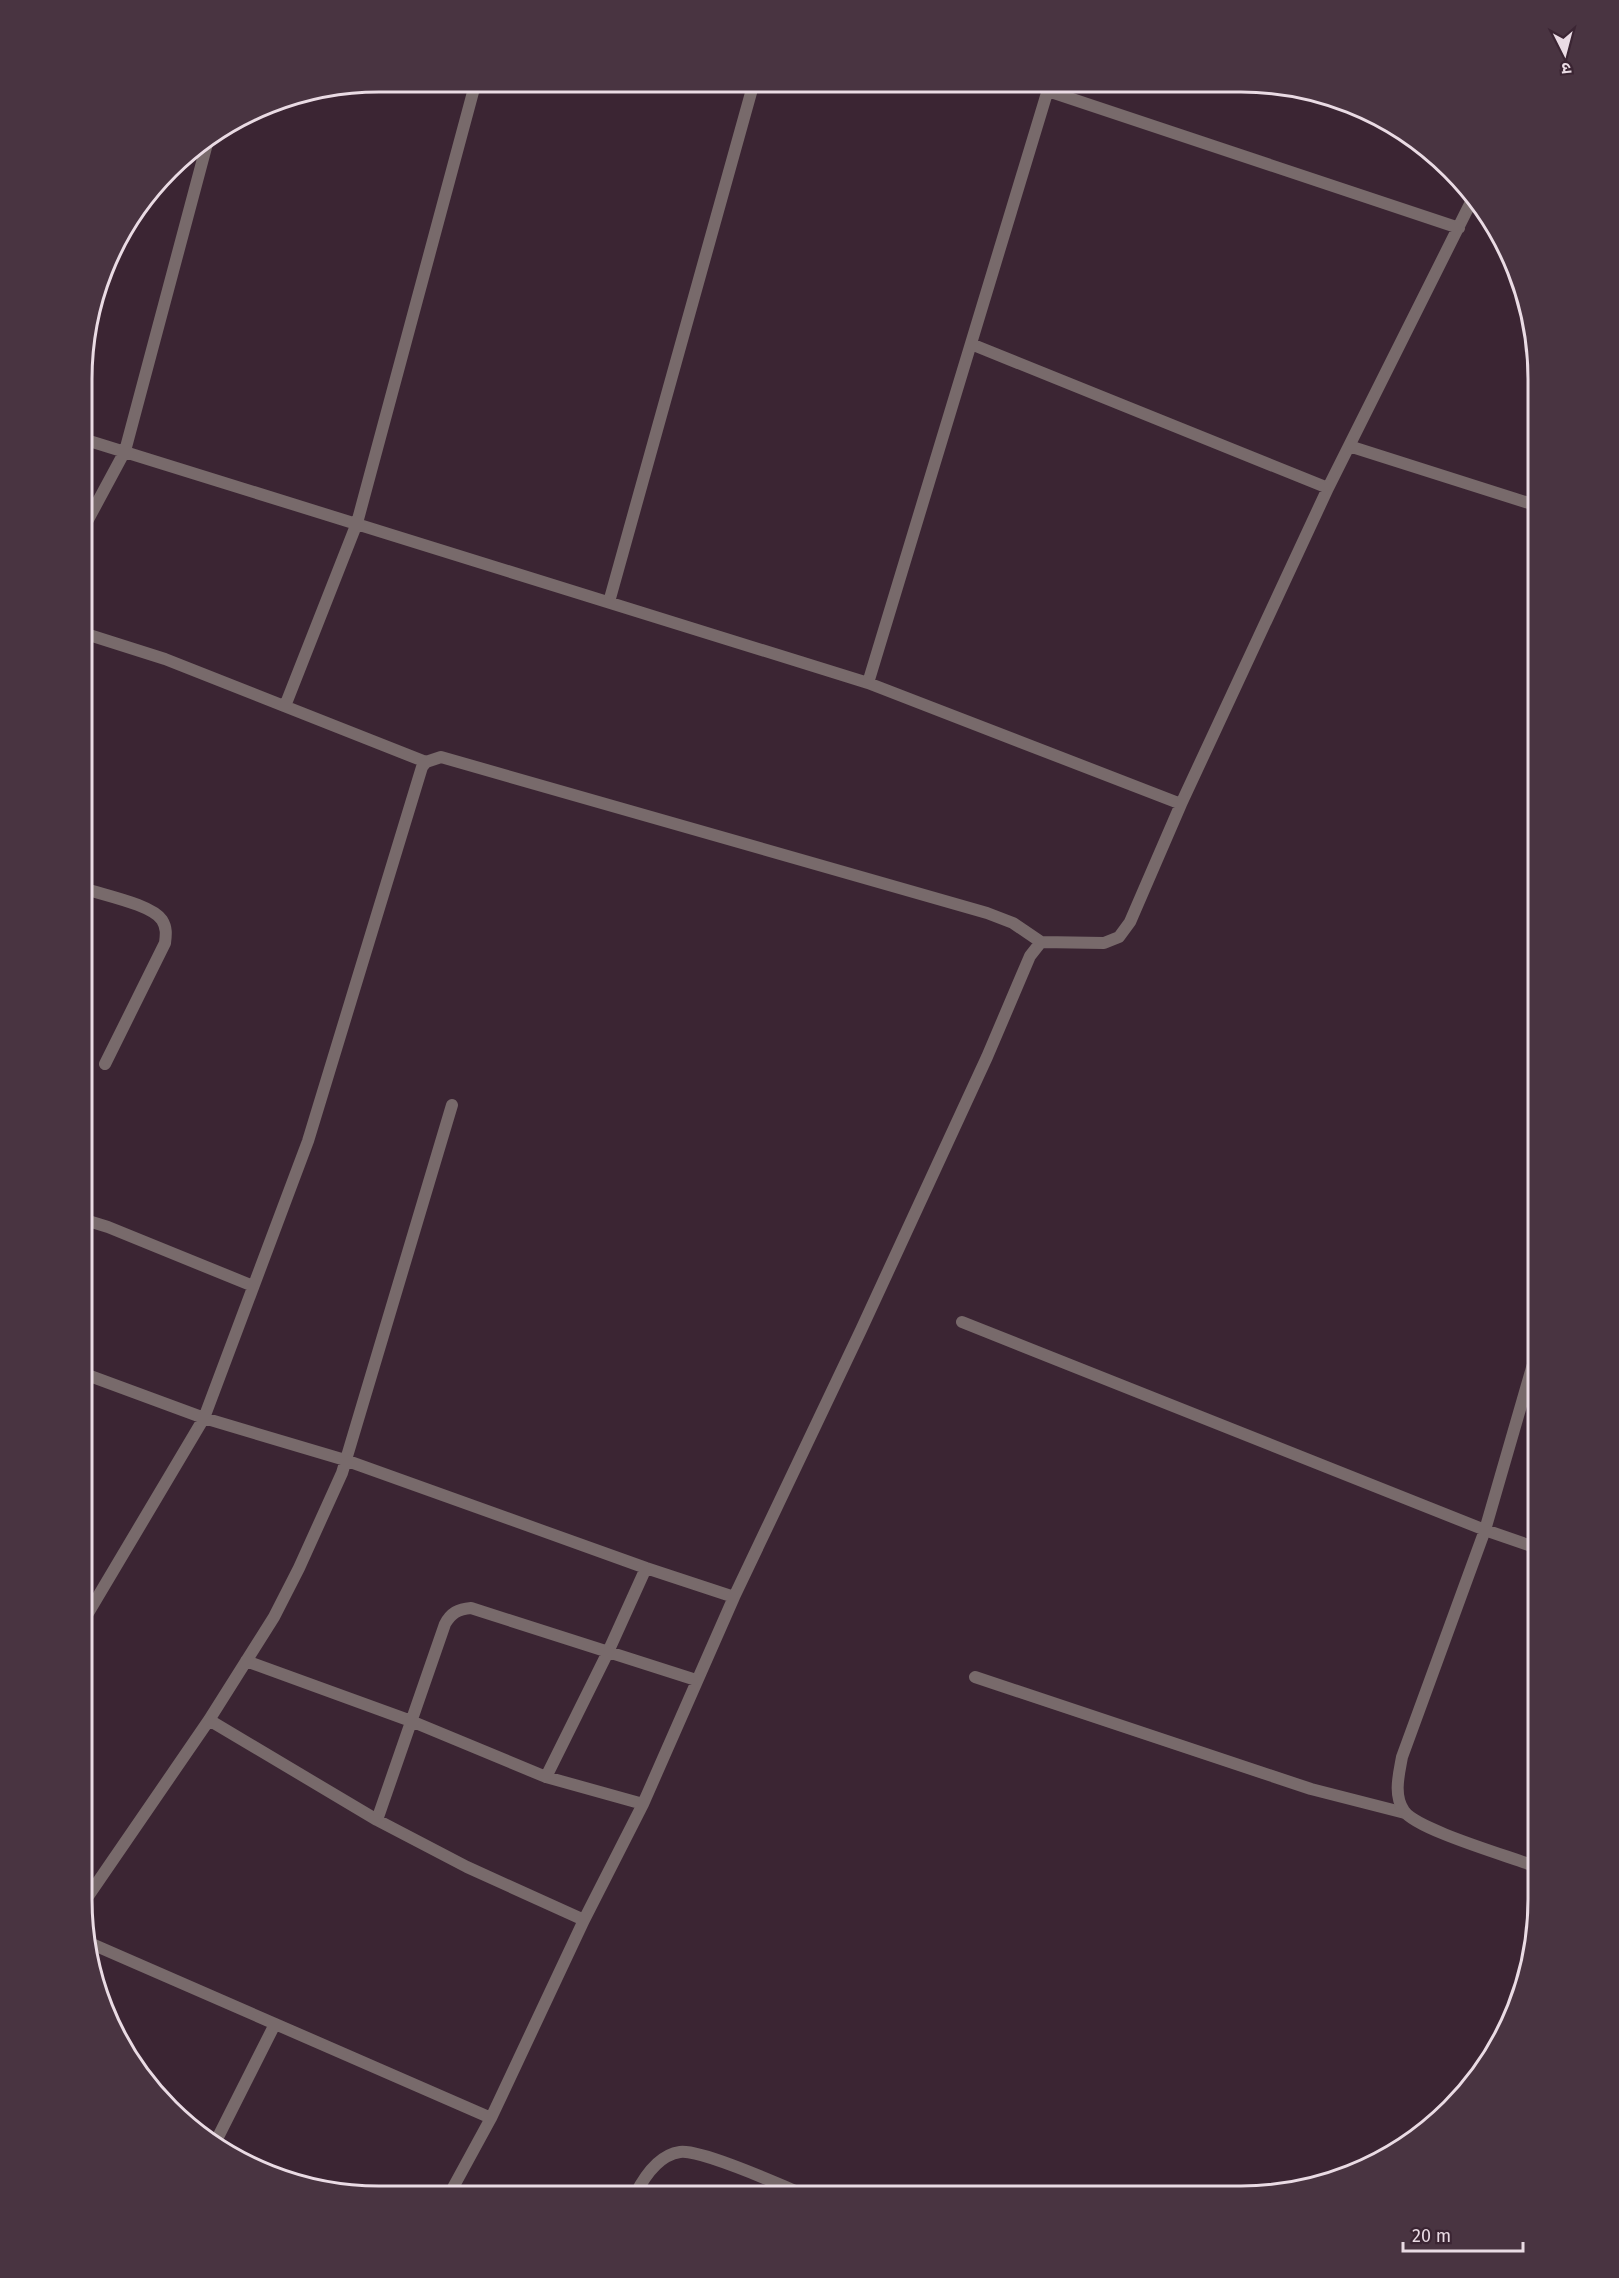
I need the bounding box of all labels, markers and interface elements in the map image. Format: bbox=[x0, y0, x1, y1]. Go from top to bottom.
north arrow bbox=[1535, 24, 1595, 84]
text: उ bbox=[1560, 58, 1572, 78]
scale bar bbox=[1403, 2215, 1523, 2253]
text: 20 m bbox=[1412, 2225, 1451, 2247]

